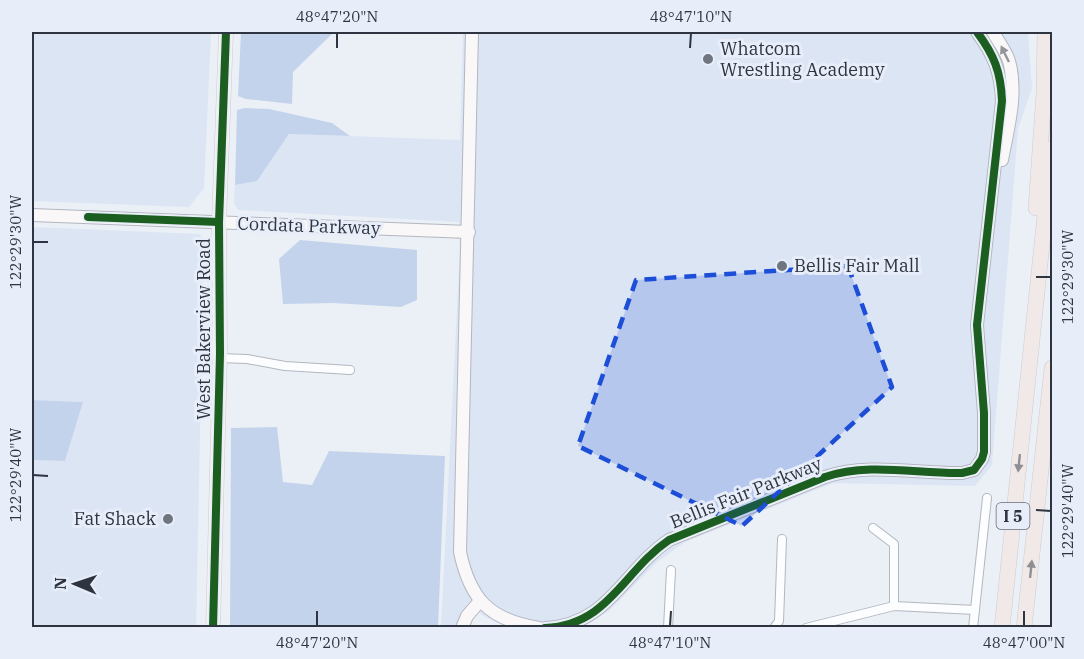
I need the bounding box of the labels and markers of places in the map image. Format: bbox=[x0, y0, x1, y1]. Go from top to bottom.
place label: Whatcom Wrestling Academy bbox=[720, 37, 885, 81]
marker: Whatcom Wrestling Academy bbox=[701, 52, 715, 66]
place label: Bellis Fair Mall bbox=[794, 254, 920, 277]
marker: Bellis Fair Mall bbox=[775, 259, 789, 273]
place label: Fat Shack bbox=[74, 507, 156, 530]
marker: Fat Shack bbox=[161, 512, 175, 526]

